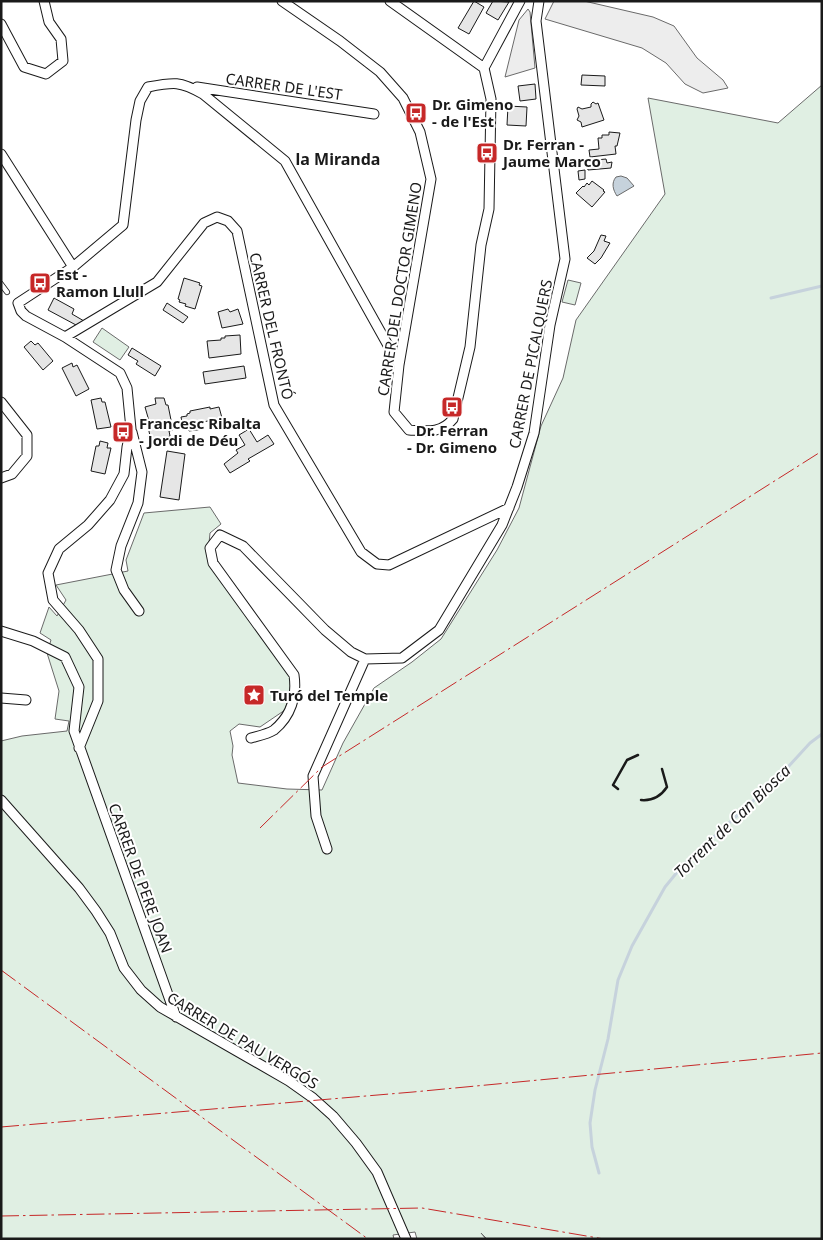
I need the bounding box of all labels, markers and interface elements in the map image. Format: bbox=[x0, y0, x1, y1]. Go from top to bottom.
street label: CARRER DE L'EST bbox=[224, 68, 344, 104]
place label: Dr. Gimeno - de l'Est bbox=[432, 94, 513, 131]
bus stop icon: Dr. Gimeno - de l'Est bbox=[404, 101, 428, 125]
place label: Dr. Ferran - Jaume Marco bbox=[501, 134, 601, 171]
bus stop icon: Dr. Ferran - Jaume Marco bbox=[475, 141, 499, 165]
district label: la Miranda bbox=[296, 148, 380, 170]
street label: CARRER DEL DOCTOR GIMENO bbox=[372, 180, 426, 398]
street label: CARRER DEL FRONTÓ bbox=[245, 251, 299, 401]
place label: Est - Ramon Llull bbox=[56, 264, 144, 301]
bus stop icon: Est - Ramon Llull bbox=[28, 271, 52, 295]
street label: CARRER DE PICALQUERS bbox=[504, 278, 556, 450]
bus stop icon: Dr. Ferran - Dr. Gimeno bbox=[440, 395, 464, 419]
place label: Francesc Ribalta - Jordi de Déu bbox=[139, 413, 261, 450]
bus stop icon: Francesc Ribalta - Jordi de Déu bbox=[111, 420, 135, 444]
place label: Dr. Ferran - Dr. Gimeno bbox=[407, 420, 497, 457]
place icon: Turó del Temple bbox=[242, 683, 266, 707]
place label: Turó del Temple bbox=[270, 685, 388, 705]
water label: Torrent de Can Biosca bbox=[669, 759, 795, 883]
street label: CARRER DE PERE JOAN bbox=[105, 800, 177, 956]
street label: CARRER DE PAU VERGÓS bbox=[164, 987, 322, 1093]

